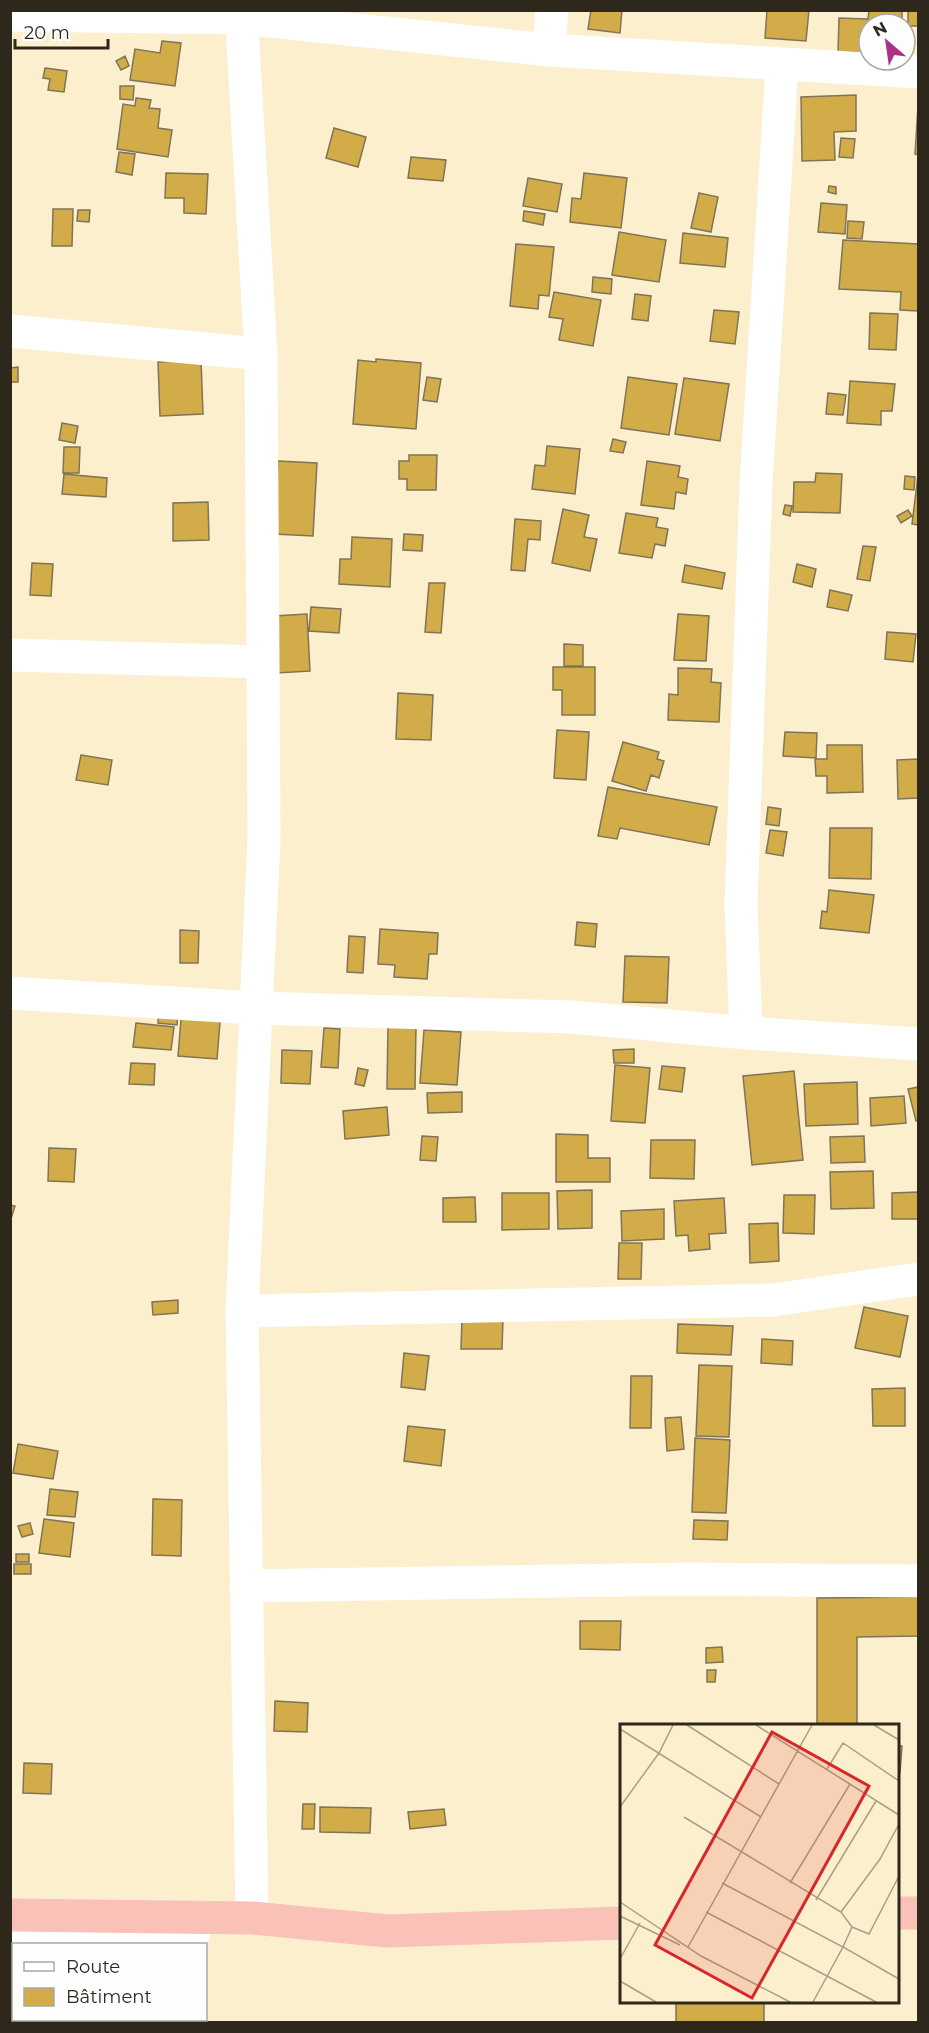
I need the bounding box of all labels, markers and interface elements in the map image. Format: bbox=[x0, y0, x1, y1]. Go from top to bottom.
scale bar bbox=[15, 12, 108, 50]
north arrow bbox=[857, 12, 917, 72]
text: N bbox=[870, 18, 890, 41]
text: 20 m bbox=[24, 22, 70, 44]
inset map bbox=[620, 1724, 899, 2003]
legend bbox=[12, 1943, 207, 2021]
text: Route bbox=[66, 1956, 120, 1978]
text: Bâtiment bbox=[66, 1986, 152, 2008]

